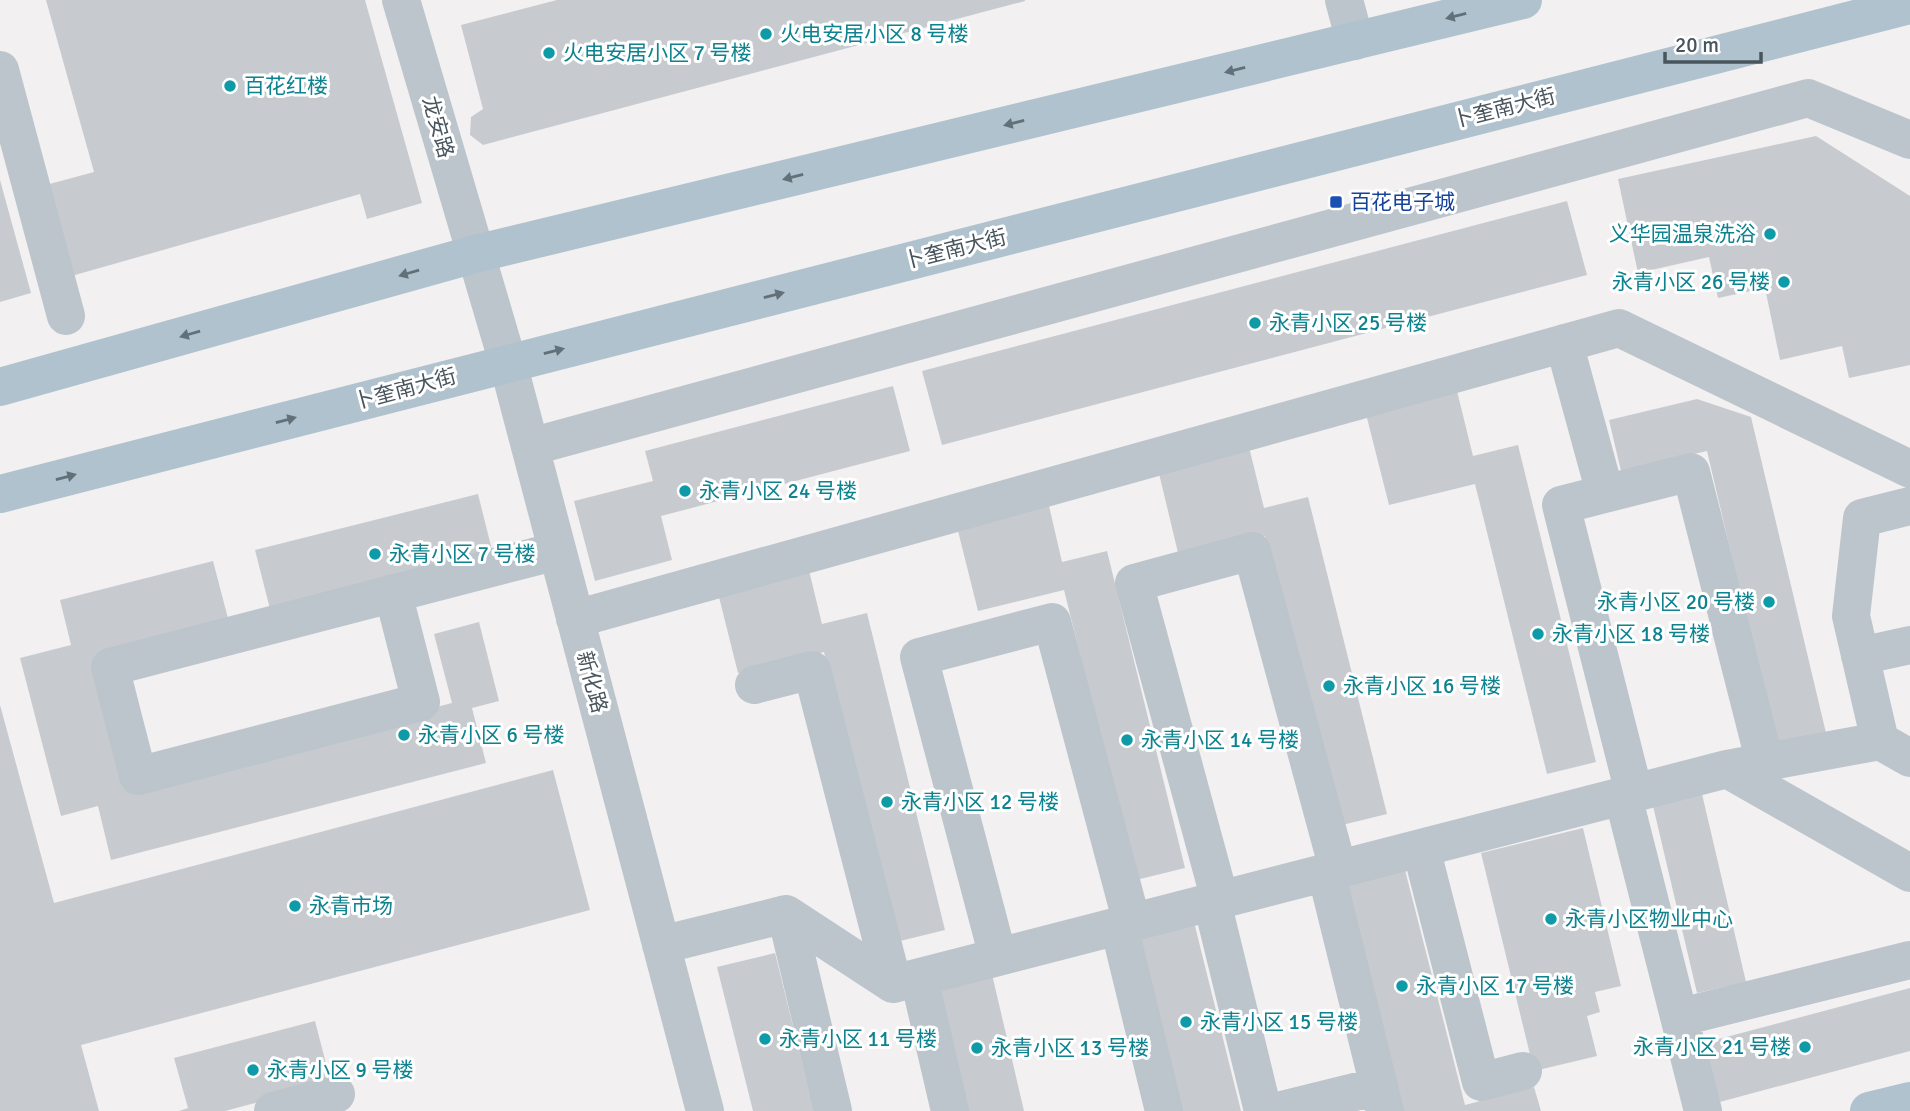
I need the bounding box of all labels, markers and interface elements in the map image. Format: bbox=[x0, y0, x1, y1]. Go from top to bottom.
one-way arrow bbox=[1445, 11, 1467, 22]
place label: 火电安居小区 8 号楼 bbox=[780, 21, 969, 47]
scale bar bbox=[1665, 21, 1761, 65]
marker: 火电安居小区 8 号楼 bbox=[758, 26, 774, 42]
text: 20 m bbox=[1675, 32, 1719, 58]
place label: 火电安居小区 7 号楼 bbox=[563, 40, 752, 66]
marker: 火电安居小区 7 号楼 bbox=[541, 45, 557, 61]
one-way arrow bbox=[1224, 65, 1246, 76]
place label: 百花红楼 bbox=[244, 73, 328, 99]
marker: 百花红楼 bbox=[222, 78, 238, 94]
street label: 卜奎南大街 bbox=[1450, 83, 1558, 133]
street label: 龙安路 bbox=[417, 93, 459, 161]
one-way arrow bbox=[1003, 118, 1025, 129]
one-way arrow bbox=[782, 172, 804, 183]
place label: 百花电子城 bbox=[1350, 189, 1455, 215]
marker: 百花电子城 bbox=[1328, 194, 1344, 210]
place label: 义华园温泉洗浴 bbox=[1609, 221, 1756, 247]
street label: 卜奎南大街 bbox=[901, 224, 1009, 274]
marker: 义华园温泉洗浴 bbox=[1762, 226, 1778, 242]
one-way arrow bbox=[398, 268, 419, 278]
place label: 永青小区 26 号楼 bbox=[1612, 269, 1770, 295]
marker: 永青小区 26 号楼 bbox=[1776, 274, 1792, 290]
one-way arrow bbox=[764, 289, 786, 300]
place label: 永青小区 25 号楼 bbox=[1269, 310, 1427, 336]
marker: 永青小区 25 号楼 bbox=[1247, 315, 1263, 331]
one-way arrow bbox=[179, 329, 201, 340]
one-way arrow bbox=[543, 345, 565, 356]
street label: 卜奎南大街 bbox=[351, 363, 459, 415]
one-way arrow bbox=[275, 414, 297, 425]
one-way arrow bbox=[55, 471, 77, 482]
place label: 永青小区 24 号楼 bbox=[699, 478, 857, 504]
marker: 永青小区 24 号楼 bbox=[677, 483, 693, 499]
place label: 永青小区 7 号楼 bbox=[389, 541, 536, 567]
marker: 永青小区 7 号楼 bbox=[367, 546, 383, 562]
place label: 永青小区 20 号楼 bbox=[1597, 589, 1755, 615]
marker: 永青小区 20 号楼 bbox=[1761, 594, 1777, 610]
place label: 永青小区 18 号楼 bbox=[1552, 621, 1710, 647]
marker: 永青小区 18 号楼 bbox=[1530, 626, 1546, 642]
street label: 新化路 bbox=[571, 648, 613, 716]
place label: 永青小区 16 号楼 bbox=[1343, 673, 1501, 699]
marker: 永青小区 16 号楼 bbox=[1321, 678, 1337, 694]
place label: 永青小区 6 号楼 bbox=[418, 722, 565, 748]
marker: 永青小区 6 号楼 bbox=[396, 727, 412, 743]
place label: 永青小区 14 号楼 bbox=[1141, 727, 1299, 753]
marker: 永青小区 14 号楼 bbox=[1119, 732, 1135, 748]
place label: 永青小区 12 号楼 bbox=[901, 789, 1059, 815]
marker: 永青小区 12 号楼 bbox=[879, 794, 895, 810]
place label: 永青市场 bbox=[309, 893, 393, 919]
marker: 永青市场 bbox=[287, 898, 303, 914]
place label: 永青小区物业中心 bbox=[1565, 906, 1733, 932]
marker: 永青小区物业中心 bbox=[1543, 911, 1559, 927]
place label: 永青小区 17 号楼 bbox=[1416, 973, 1574, 999]
marker: 永青小区 17 号楼 bbox=[1394, 978, 1410, 994]
place label: 永青小区 15 号楼 bbox=[1200, 1009, 1358, 1035]
marker: 永青小区 15 号楼 bbox=[1178, 1014, 1194, 1030]
place label: 永青小区 11 号楼 bbox=[779, 1026, 937, 1052]
marker: 永青小区 11 号楼 bbox=[757, 1031, 773, 1047]
place label: 永青小区 21 号楼 bbox=[1633, 1034, 1791, 1060]
place label: 永青小区 13 号楼 bbox=[991, 1035, 1149, 1061]
marker: 永青小区 21 号楼 bbox=[1797, 1039, 1813, 1055]
marker: 永青小区 13 号楼 bbox=[969, 1040, 985, 1056]
place label: 永青小区 9 号楼 bbox=[267, 1057, 414, 1083]
marker: 永青小区 9 号楼 bbox=[245, 1062, 261, 1078]

